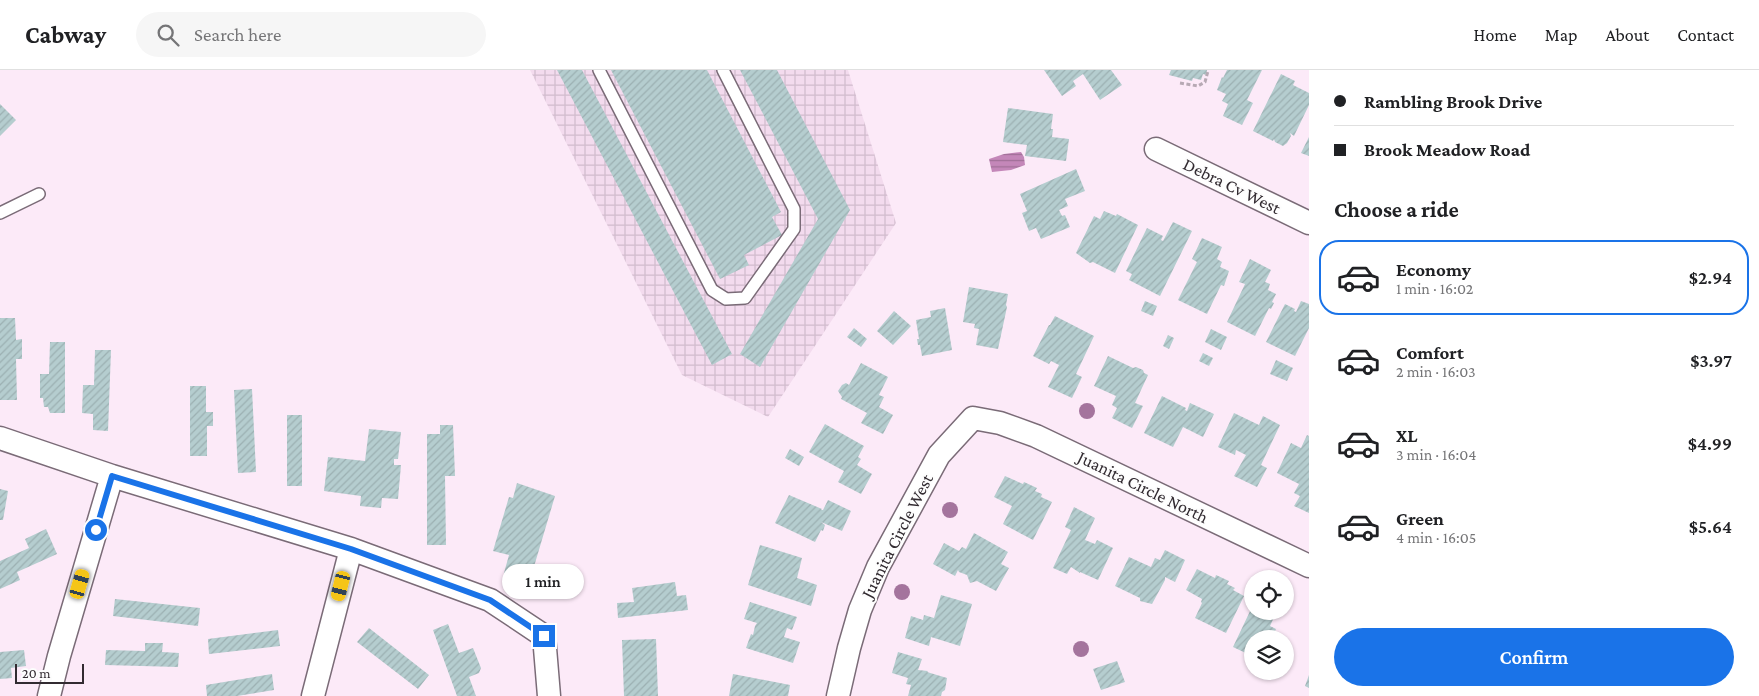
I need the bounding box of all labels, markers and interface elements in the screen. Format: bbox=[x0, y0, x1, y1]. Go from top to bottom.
search box bbox=[136, 12, 486, 57]
text: Cabway bbox=[25, 21, 106, 48]
icon: search bbox=[154, 21, 182, 49]
text: Search here bbox=[194, 24, 281, 45]
text: Home bbox=[1474, 25, 1517, 45]
text: Map bbox=[1545, 25, 1577, 45]
text: About bbox=[1605, 25, 1649, 45]
text: Contact bbox=[1677, 25, 1734, 45]
text: Rambling Brook Drive bbox=[1364, 91, 1542, 112]
text: Brook Meadow Road bbox=[1364, 139, 1530, 160]
street label: Debra Cv West bbox=[1180, 154, 1285, 219]
text: Choose a ride bbox=[1334, 197, 1459, 222]
icon: car bbox=[1336, 255, 1381, 300]
text: Economy bbox=[1396, 259, 1471, 280]
text: $2.94 bbox=[1689, 267, 1732, 288]
text: 1 min · 16:02 bbox=[1396, 280, 1473, 297]
icon: car bbox=[1336, 338, 1381, 383]
text: Comfort bbox=[1396, 342, 1464, 363]
text: $3.97 bbox=[1690, 350, 1732, 371]
text: 2 min · 16:03 bbox=[1396, 363, 1476, 380]
icon: car bbox=[1336, 421, 1381, 466]
text: XL bbox=[1396, 425, 1418, 446]
text: $4.99 bbox=[1688, 433, 1732, 454]
street label: Juanita Circle North bbox=[1073, 446, 1212, 527]
text: 3 min · 16:04 bbox=[1396, 446, 1476, 463]
street label: Juanita Circle West bbox=[856, 470, 937, 603]
icon: car bbox=[1336, 504, 1381, 549]
text: Green bbox=[1396, 508, 1444, 529]
text: $5.64 bbox=[1689, 516, 1732, 537]
route start bbox=[85, 519, 107, 541]
text: 4 min · 16:05 bbox=[1396, 529, 1476, 546]
callout: 1 min bbox=[503, 564, 585, 598]
car bbox=[68, 568, 91, 600]
car bbox=[330, 570, 351, 602]
map controls bbox=[1244, 570, 1294, 680]
button: locate bbox=[1244, 570, 1294, 620]
text: 1 min bbox=[525, 573, 561, 590]
route end bbox=[533, 625, 555, 647]
button: Confirm bbox=[1334, 628, 1734, 686]
button: layers bbox=[1244, 630, 1294, 680]
scale bar bbox=[15, 661, 84, 684]
text: 20 m bbox=[22, 665, 50, 681]

